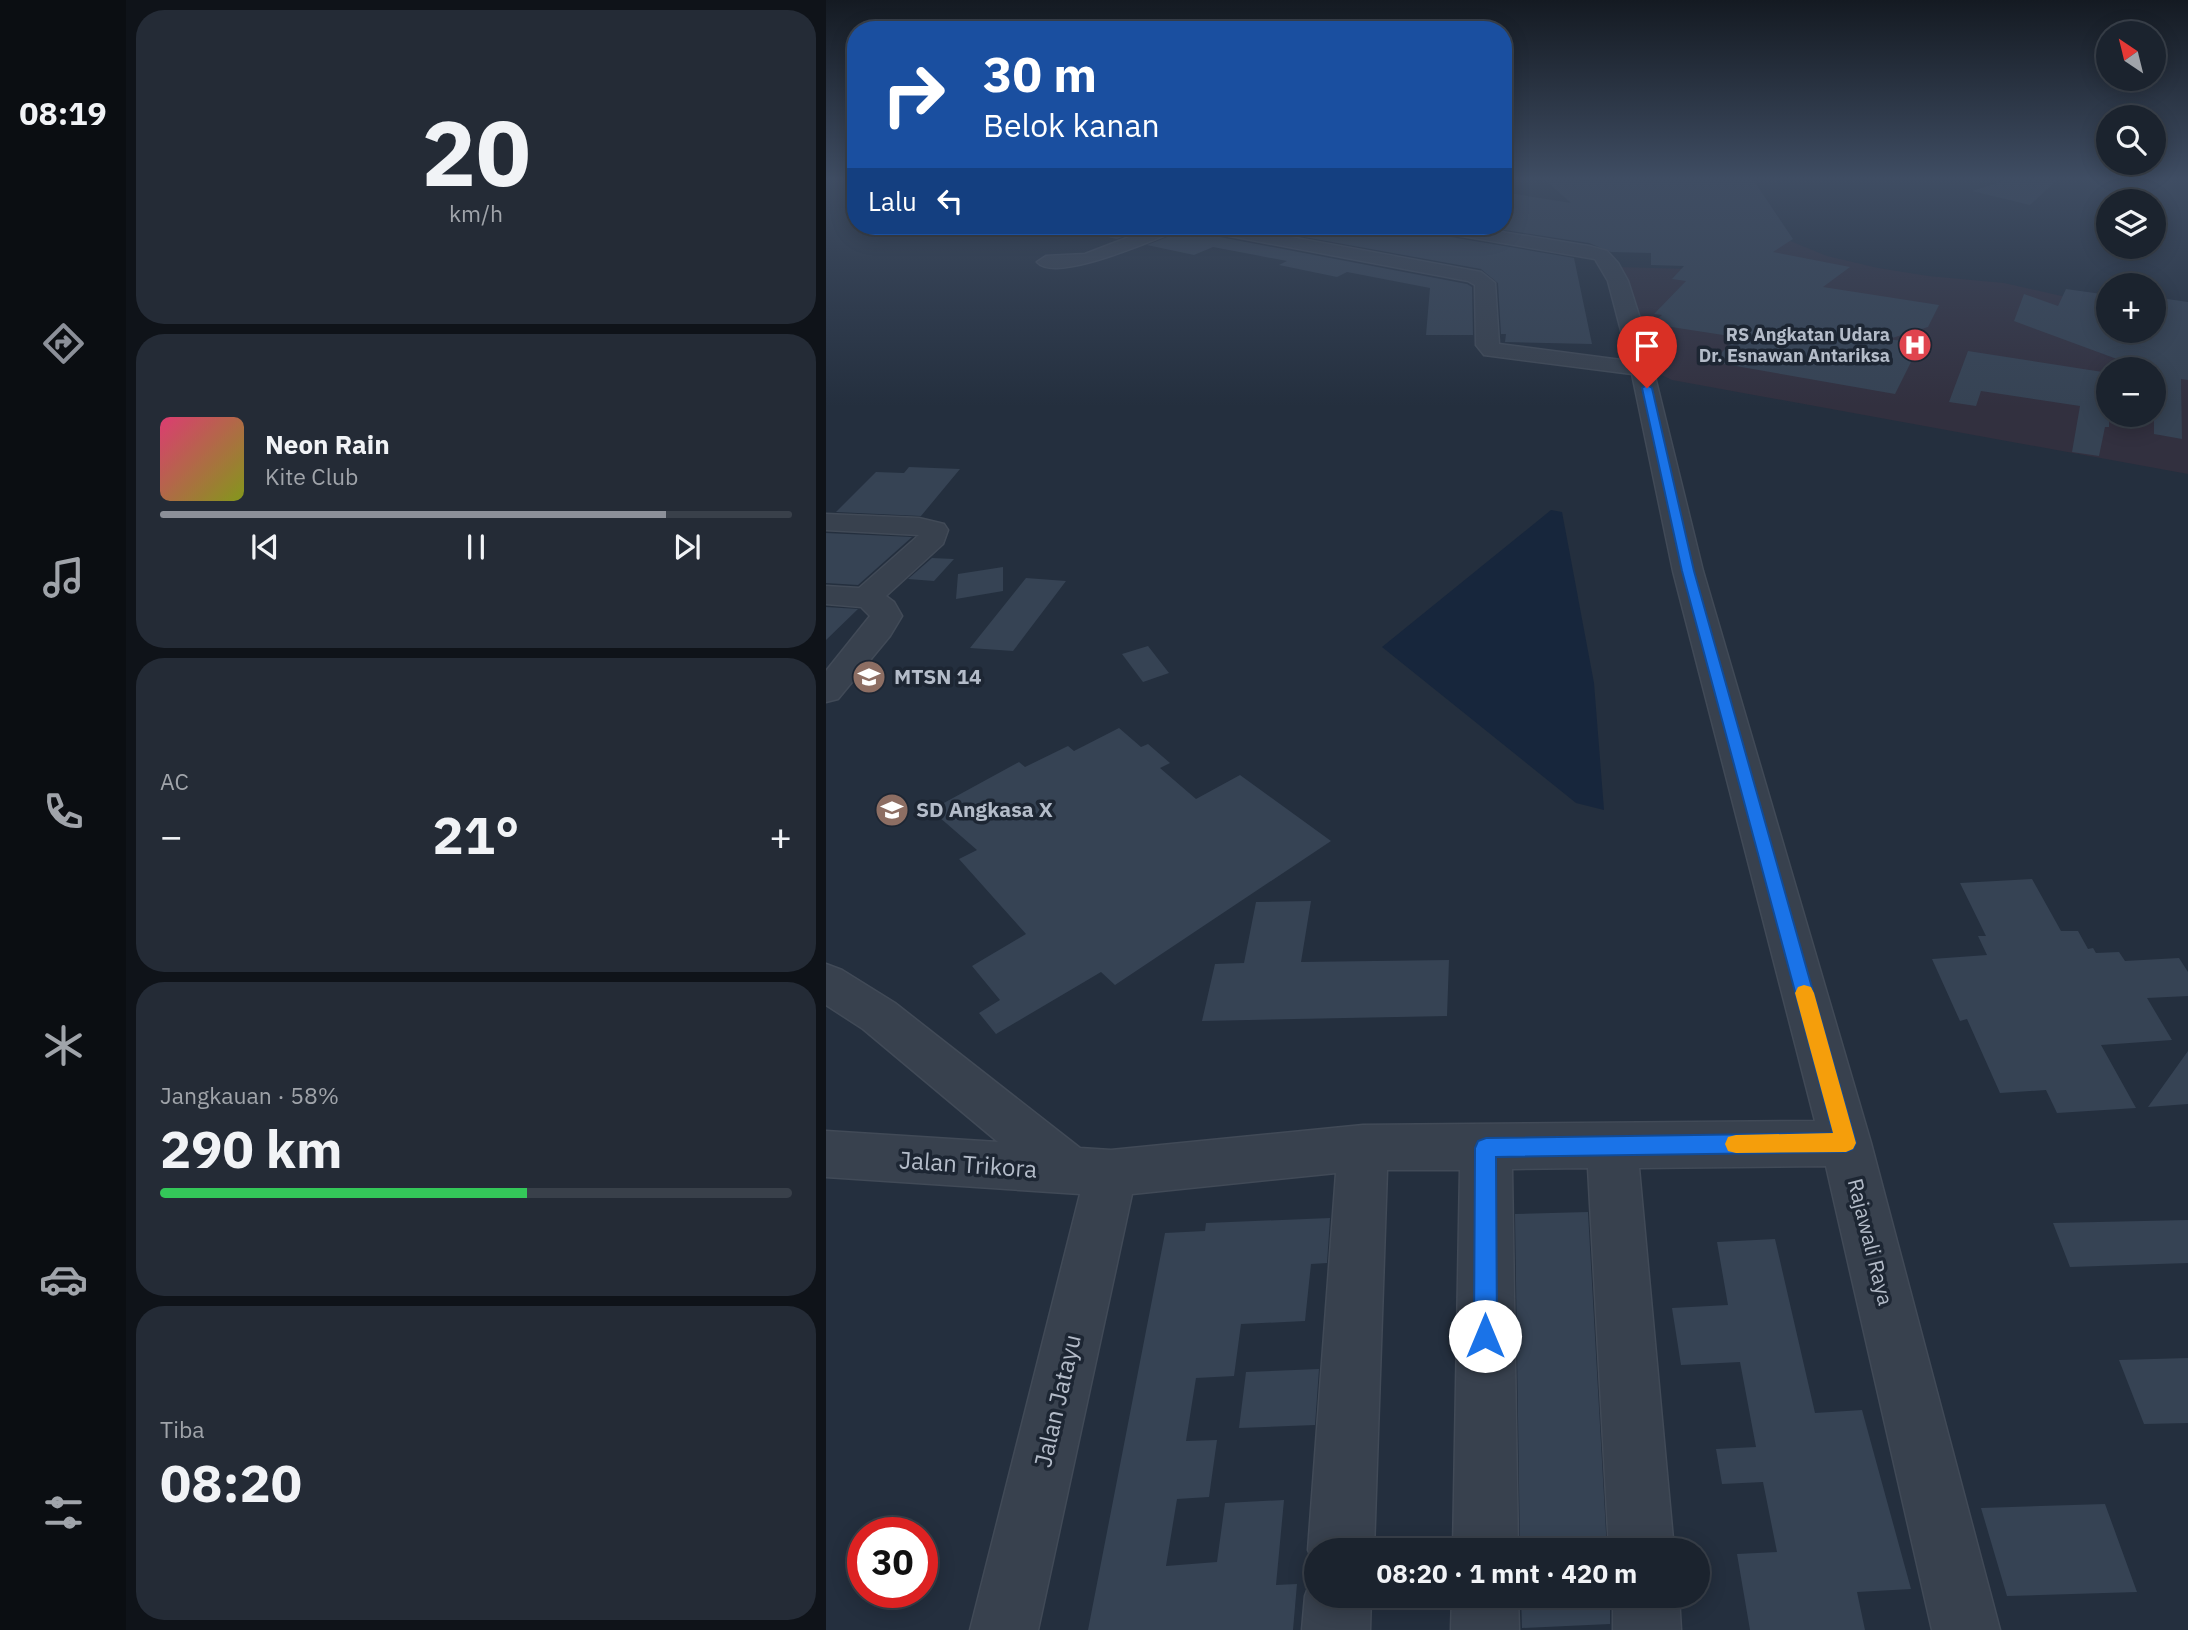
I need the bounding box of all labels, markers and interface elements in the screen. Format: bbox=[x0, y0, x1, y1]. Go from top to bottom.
north arrow bbox=[2096, 21, 2166, 91]
map controls bbox=[2096, 21, 2166, 427]
text: 30 m bbox=[983, 42, 1097, 105]
icon: right bbox=[868, 49, 959, 140]
text: 08:19 bbox=[19, 92, 107, 134]
text: 20 bbox=[421, 93, 531, 211]
text: Belok kanan bbox=[983, 104, 1160, 146]
button: search bbox=[2096, 105, 2166, 175]
icon: left bbox=[931, 182, 969, 220]
text: Lalu bbox=[868, 184, 917, 218]
button: layers bbox=[2096, 189, 2166, 259]
text: km/h bbox=[449, 198, 503, 228]
button: + bbox=[2096, 273, 2166, 343]
pin bbox=[1617, 316, 1677, 388]
icon: directions bbox=[39, 319, 88, 368]
place label: RS Angkatan Udara Dr. Esnawan Antariksa bbox=[1699, 323, 1890, 367]
hospital icon: RS Angkatan Udara Dr. Esnawan Antariksa bbox=[1896, 326, 1934, 364]
icon: arrive bbox=[1628, 327, 1666, 365]
button: − bbox=[2096, 357, 2166, 427]
text: Neon Rain bbox=[265, 427, 390, 461]
text: Kite Club bbox=[265, 461, 358, 491]
icon: previous bbox=[246, 528, 284, 566]
icon: pause bbox=[457, 528, 495, 566]
icon: next bbox=[668, 528, 706, 566]
icon: music bbox=[39, 553, 88, 602]
school or university icon: MTSN 14 bbox=[850, 658, 888, 696]
place label: MTSN 14 bbox=[894, 662, 982, 690]
text: AC bbox=[160, 766, 189, 796]
icon: phone bbox=[39, 787, 88, 836]
school or university icon: SD Angkasa X bbox=[873, 791, 911, 829]
place label: SD Angkasa X bbox=[916, 795, 1053, 823]
text: 21° bbox=[433, 801, 519, 868]
text: − bbox=[160, 811, 183, 860]
text: + bbox=[769, 811, 792, 860]
icon: climate bbox=[39, 1021, 88, 1070]
text: Jangkauan · 58% bbox=[160, 1080, 339, 1110]
text: 290 km bbox=[160, 1115, 342, 1182]
street label: Jalan Trikora bbox=[898, 1143, 1038, 1185]
street label: Rajawali Raya bbox=[1842, 1175, 1900, 1308]
icon: car bbox=[39, 1255, 88, 1304]
position arrow bbox=[1448, 1299, 1522, 1373]
street label: Jalan Jatayu bbox=[1026, 1331, 1088, 1470]
text: Tiba bbox=[160, 1414, 205, 1444]
text: 08:20 bbox=[160, 1449, 302, 1516]
icon: filters bbox=[39, 1488, 88, 1537]
speed limit sign: 30 bbox=[847, 1517, 938, 1608]
text: 08:20 · 1 mnt · 420 m bbox=[1377, 1556, 1637, 1590]

